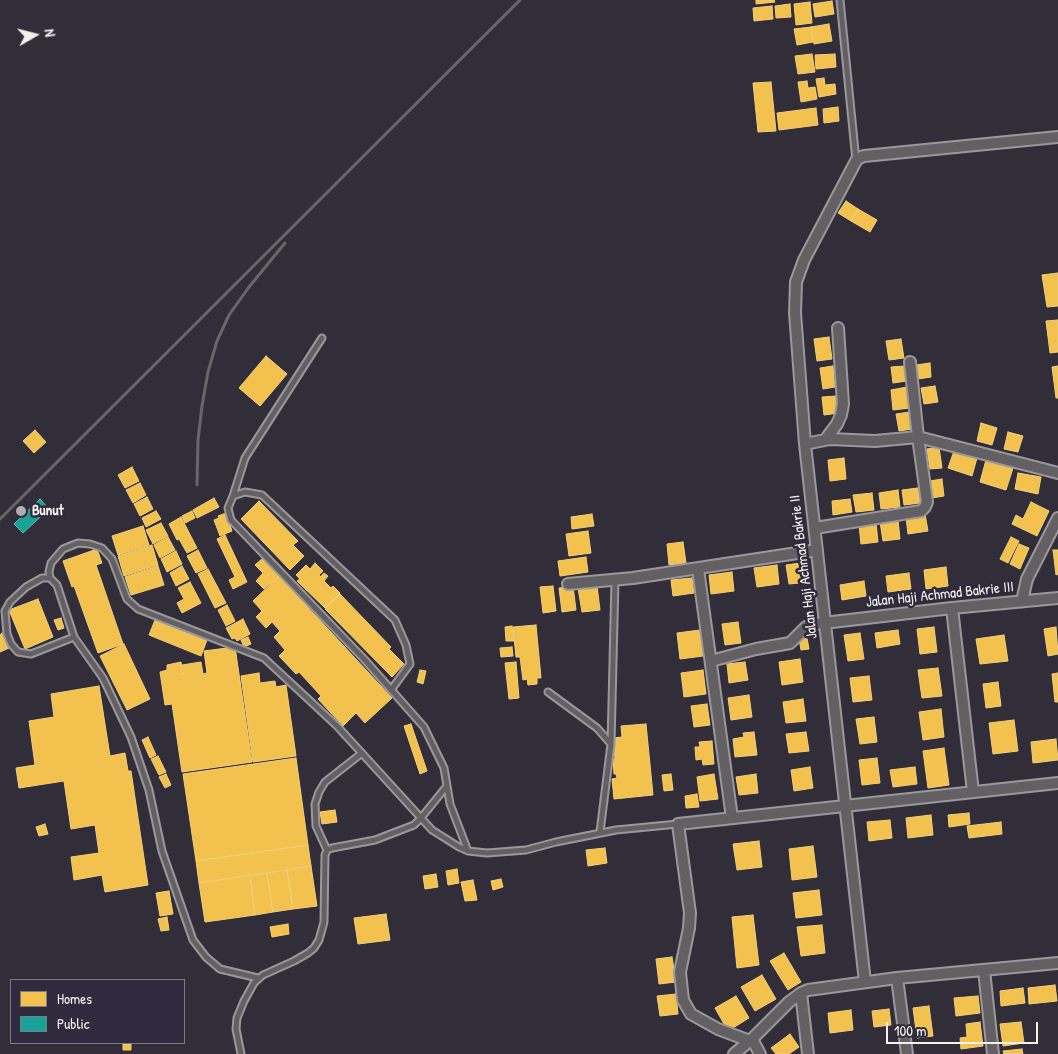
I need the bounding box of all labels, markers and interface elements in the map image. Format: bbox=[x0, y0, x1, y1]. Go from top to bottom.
north arrow bbox=[10, 10, 60, 60]
text: N bbox=[40, 28, 60, 38]
street label: Jalan Haji Achmad Bakrie II bbox=[786, 494, 822, 640]
place label: Bunut bbox=[32, 502, 64, 520]
marker: Bunut bbox=[14, 504, 28, 518]
street label: Jalan Haji Achmad Bakrie III bbox=[865, 578, 1015, 612]
legend bbox=[10, 979, 185, 1044]
text: Homes bbox=[57, 988, 92, 1009]
scale bar bbox=[888, 1012, 1040, 1044]
text: Public bbox=[57, 1013, 90, 1034]
text: 100 m bbox=[894, 1020, 927, 1041]

